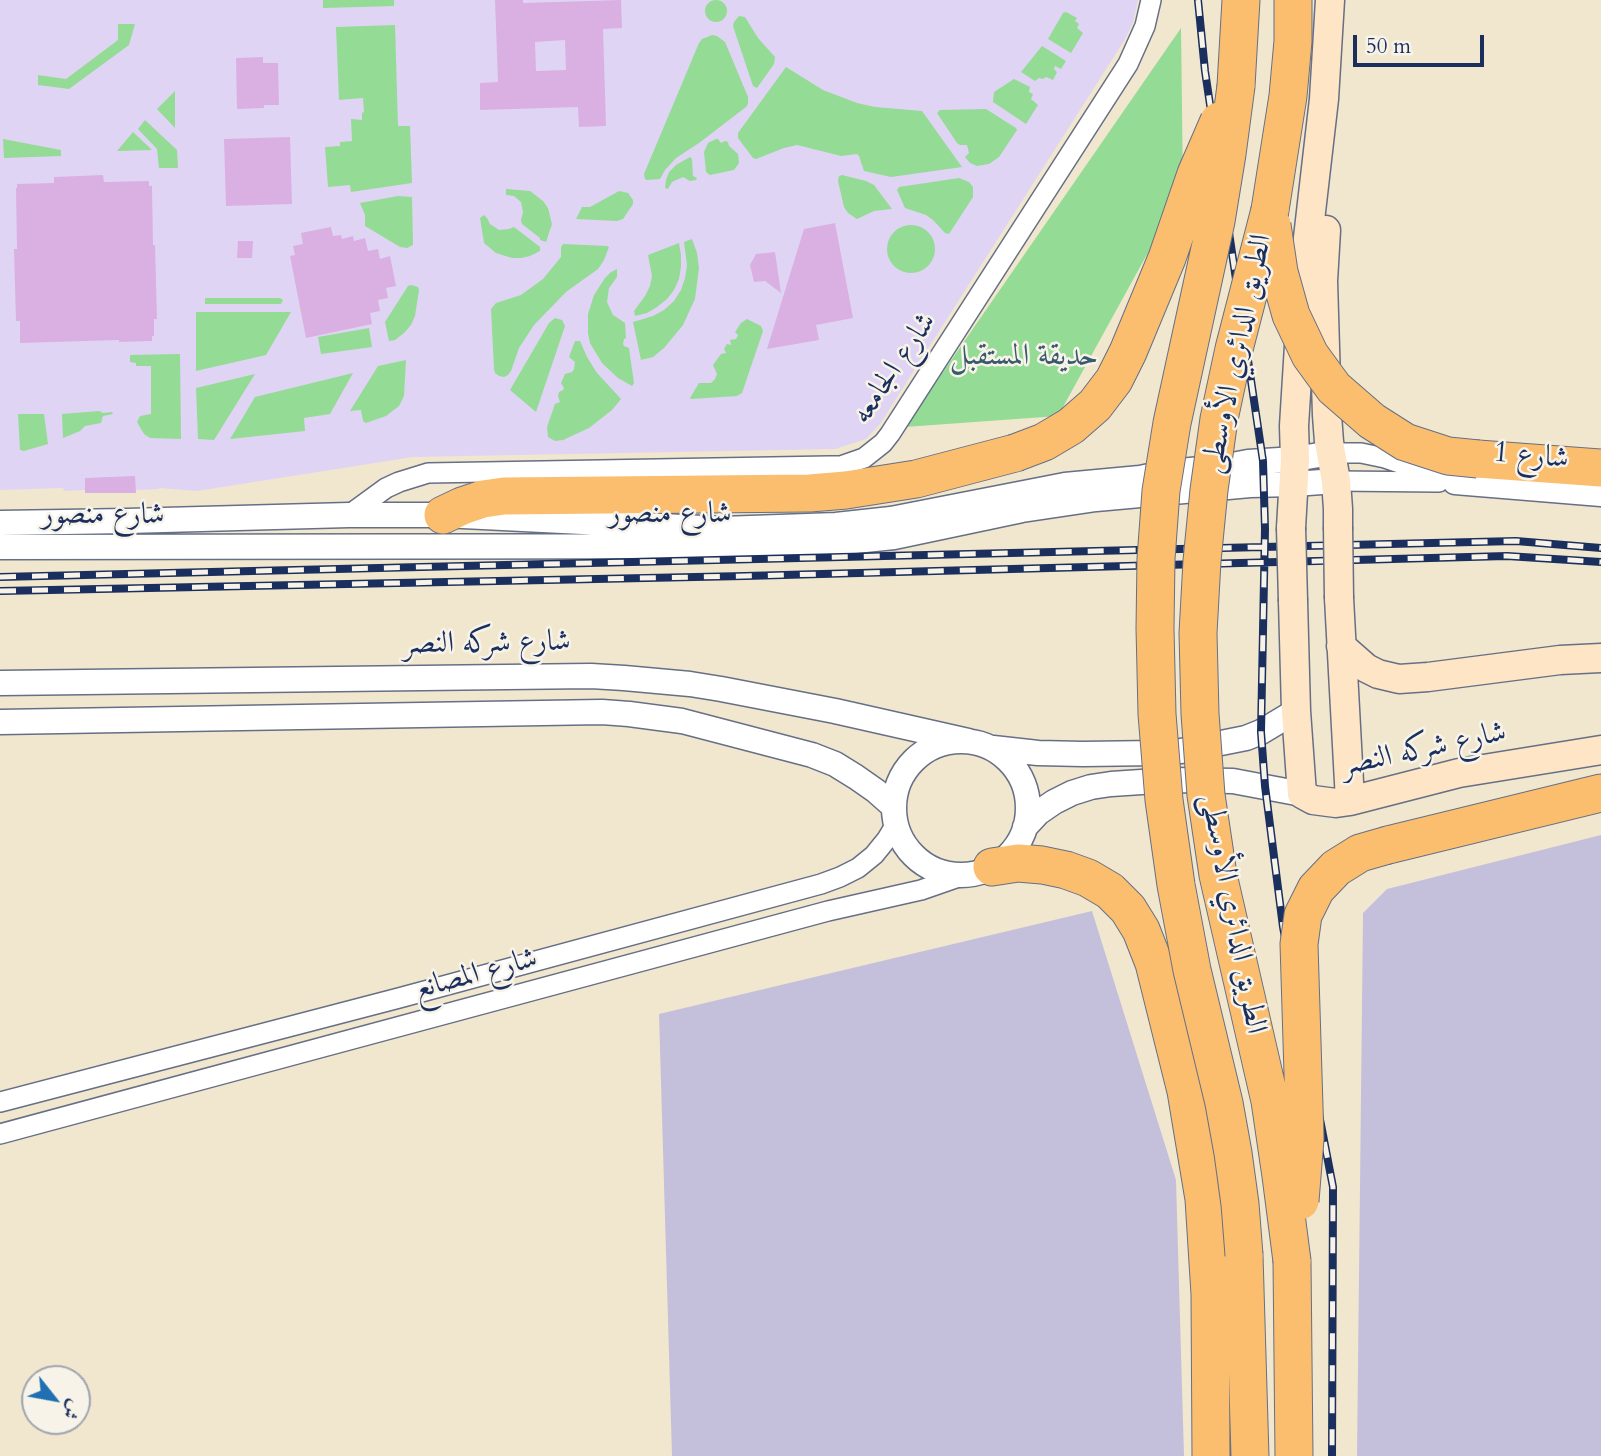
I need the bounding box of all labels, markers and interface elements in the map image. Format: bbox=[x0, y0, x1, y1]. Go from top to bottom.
scale bar bbox=[1356, 21, 1487, 65]
text: 50 m bbox=[1366, 32, 1411, 61]
street label: الطريق الدائري الأوسطى bbox=[1195, 231, 1281, 477]
street label: شارع الجامعه bbox=[845, 307, 945, 431]
park label: حديقة المستقبل bbox=[950, 339, 1098, 375]
street label: شارع 1 bbox=[1492, 436, 1570, 478]
street label: شارع منصور bbox=[608, 497, 732, 533]
street label: شارع منصور bbox=[41, 498, 165, 534]
street label: شارع شركه النصر bbox=[403, 625, 571, 663]
street label: شارع شركه النصر bbox=[1338, 715, 1510, 785]
street label: الطريق الدائري الأوسطى bbox=[1191, 791, 1273, 1037]
street label: شارع المصانع bbox=[410, 941, 542, 1009]
north arrow bbox=[21, 1365, 91, 1435]
text: ش bbox=[56, 1395, 88, 1425]

